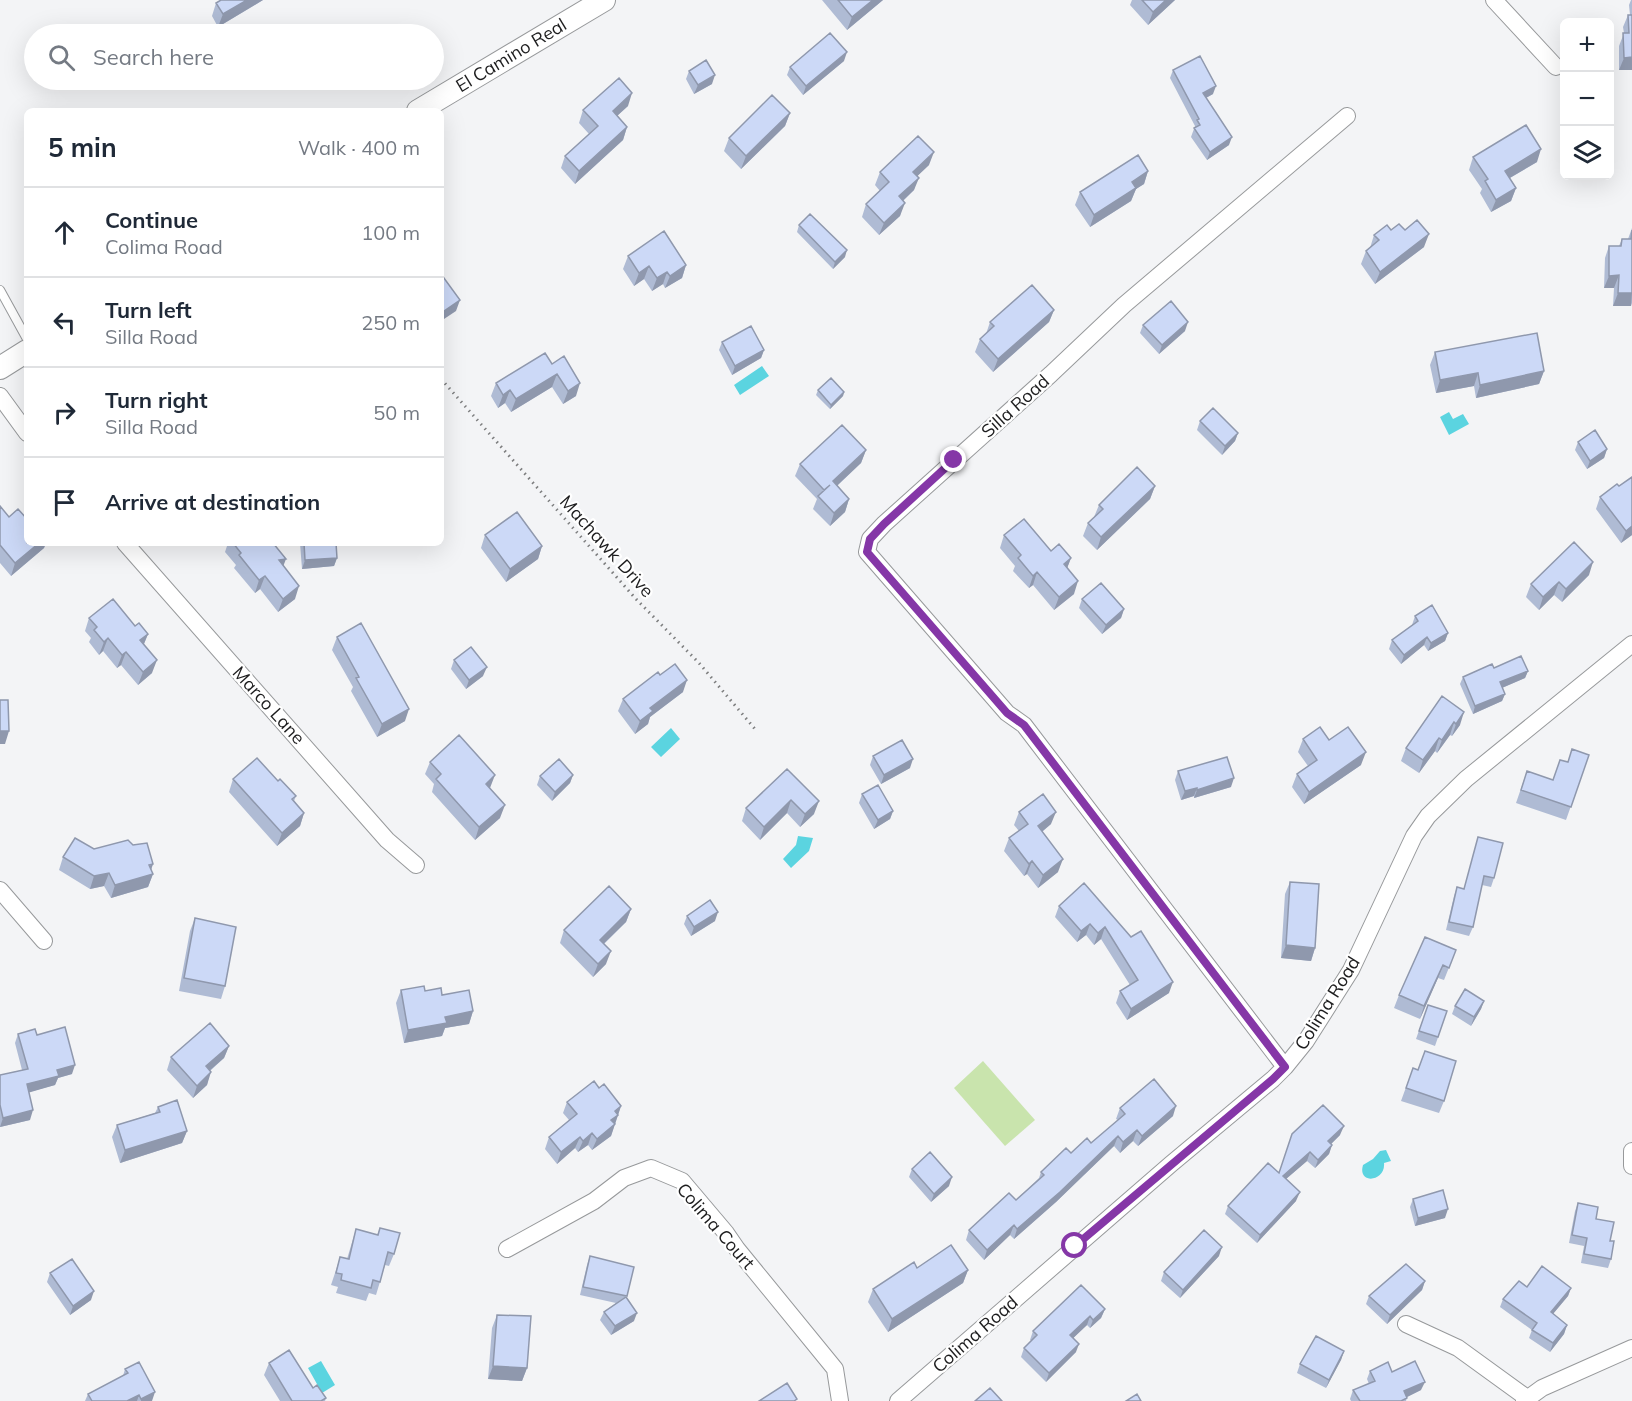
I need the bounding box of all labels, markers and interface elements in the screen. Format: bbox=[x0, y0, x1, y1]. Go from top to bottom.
street label: El Camino Real bbox=[451, 13, 571, 97]
map controls bbox=[1560, 18, 1614, 180]
button: + bbox=[1560, 18, 1614, 72]
search box bbox=[24, 24, 444, 90]
icon: search bbox=[45, 41, 78, 74]
text: Search here bbox=[93, 43, 214, 71]
button: − bbox=[1560, 72, 1614, 126]
button: layers bbox=[1560, 126, 1614, 180]
text: 5 min bbox=[48, 131, 117, 164]
text: Walk · 400 m bbox=[298, 135, 420, 160]
text: Continue bbox=[105, 206, 198, 234]
icon: ahead bbox=[48, 216, 81, 249]
text: 100 m bbox=[361, 220, 420, 245]
text: Colima Road bbox=[105, 234, 223, 259]
text: Turn left bbox=[105, 296, 192, 324]
icon: left bbox=[48, 306, 81, 339]
text: 250 m bbox=[361, 310, 420, 335]
text: Silla Road bbox=[105, 324, 198, 349]
street label: Silla Road bbox=[976, 369, 1054, 443]
text: Turn right bbox=[105, 386, 208, 414]
icon: right bbox=[48, 396, 81, 429]
text: 50 m bbox=[373, 400, 420, 425]
text: Silla Road bbox=[105, 414, 198, 439]
route end bbox=[940, 446, 966, 472]
icon: arrive bbox=[48, 486, 81, 519]
text: Arrive at destination bbox=[105, 488, 320, 516]
street label: Machawk Drive bbox=[555, 490, 659, 602]
street label: Marco Lane bbox=[228, 661, 310, 749]
street label: Colima Road bbox=[1289, 952, 1365, 1054]
street label: Colima Court bbox=[672, 1178, 760, 1274]
route start bbox=[1061, 1232, 1087, 1258]
street label: Colima Road bbox=[927, 1291, 1023, 1377]

